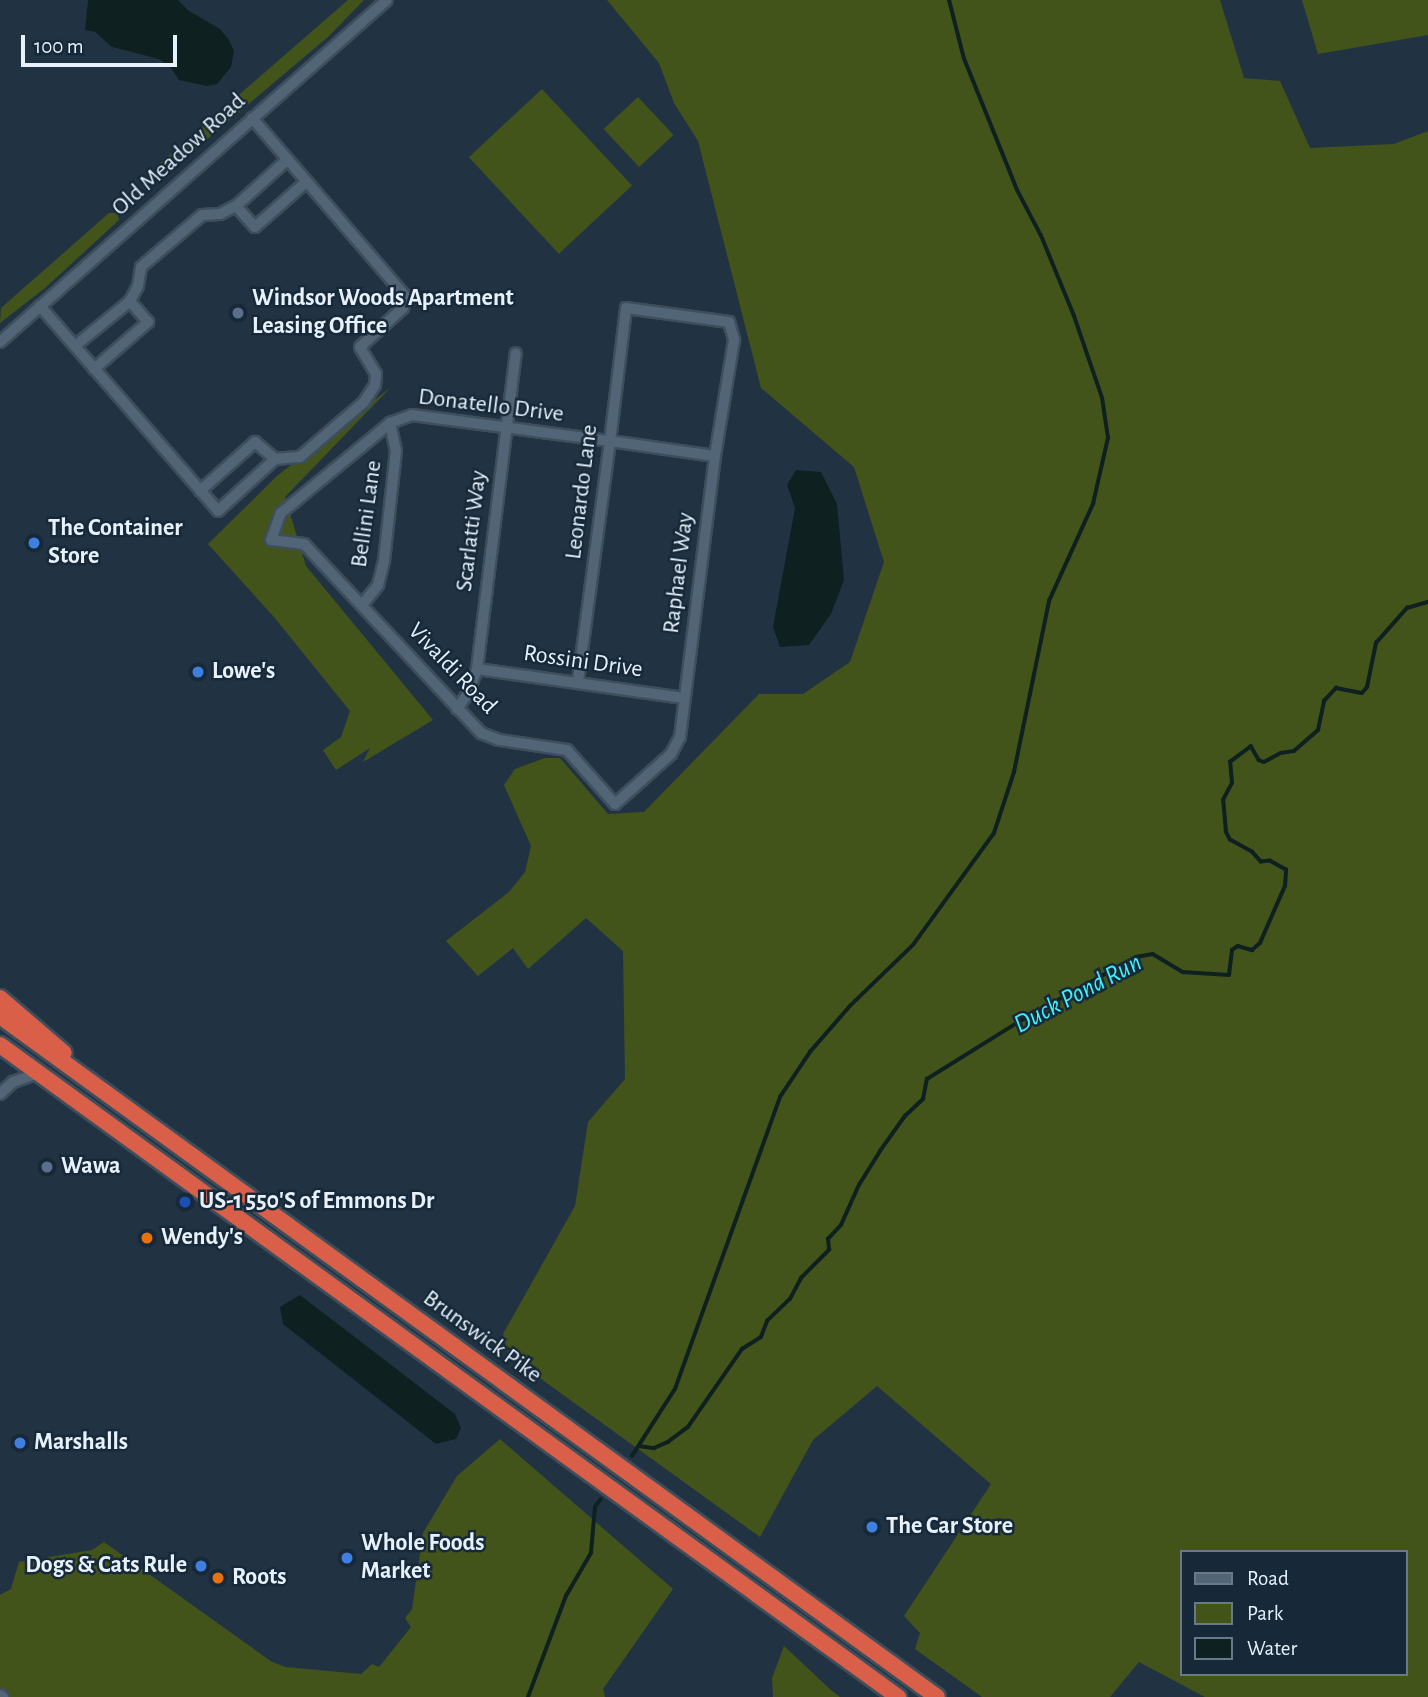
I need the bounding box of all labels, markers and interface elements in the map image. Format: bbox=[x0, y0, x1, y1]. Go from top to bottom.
scale bar bbox=[24, 21, 180, 65]
text: 100 m bbox=[34, 36, 84, 57]
street label: Old Meadow Road bbox=[106, 87, 252, 223]
place label: Windsor Woods Apartment Leasing Office bbox=[252, 285, 514, 341]
marker: Windsor Woods Apartment Leasing Office bbox=[230, 305, 246, 321]
street label: Donatello Drive bbox=[417, 383, 565, 429]
street label: Leonardo Lane bbox=[559, 423, 605, 561]
street label: Bellini Lane bbox=[345, 459, 389, 569]
street label: Scarlatti Way bbox=[450, 469, 494, 593]
street label: Raphael Way bbox=[657, 511, 701, 635]
place label: The Container Store bbox=[48, 515, 183, 571]
marker: The Container Store bbox=[26, 535, 42, 551]
street label: Vivaldi Road bbox=[401, 617, 503, 721]
street label: Rossini Drive bbox=[522, 639, 644, 685]
place label: Lowe's bbox=[212, 658, 275, 686]
marker: Lowe's bbox=[190, 664, 206, 680]
water label: Duck Pond Run bbox=[1009, 947, 1147, 1041]
place label: Wawa bbox=[61, 1153, 121, 1181]
marker: Wawa bbox=[39, 1159, 55, 1175]
place label: US-1 550'S of Emmons Dr bbox=[199, 1188, 434, 1216]
marker: US-1 550'S of Emmons Dr bbox=[177, 1194, 193, 1210]
place label: Wendy's bbox=[161, 1224, 243, 1252]
marker: Wendy's bbox=[139, 1230, 155, 1246]
street label: Brunswick Pike bbox=[417, 1284, 547, 1390]
place label: Marshalls bbox=[34, 1429, 128, 1457]
marker: Marshalls bbox=[12, 1435, 28, 1451]
place label: The Car Store bbox=[886, 1513, 1013, 1541]
marker: The Car Store bbox=[864, 1519, 880, 1535]
place label: Whole Foods Market bbox=[361, 1530, 484, 1586]
marker: Whole Foods Market bbox=[339, 1550, 355, 1566]
legend bbox=[1180, 1550, 1407, 1676]
place label: Dogs & Cats Rule bbox=[25, 1552, 187, 1580]
marker: Dogs & Cats Rule bbox=[193, 1558, 209, 1574]
place label: Roots bbox=[232, 1564, 286, 1592]
text: Road bbox=[1247, 1568, 1289, 1589]
marker: Roots bbox=[210, 1570, 226, 1586]
text: Park bbox=[1247, 1603, 1283, 1624]
text: Water bbox=[1247, 1638, 1297, 1659]

